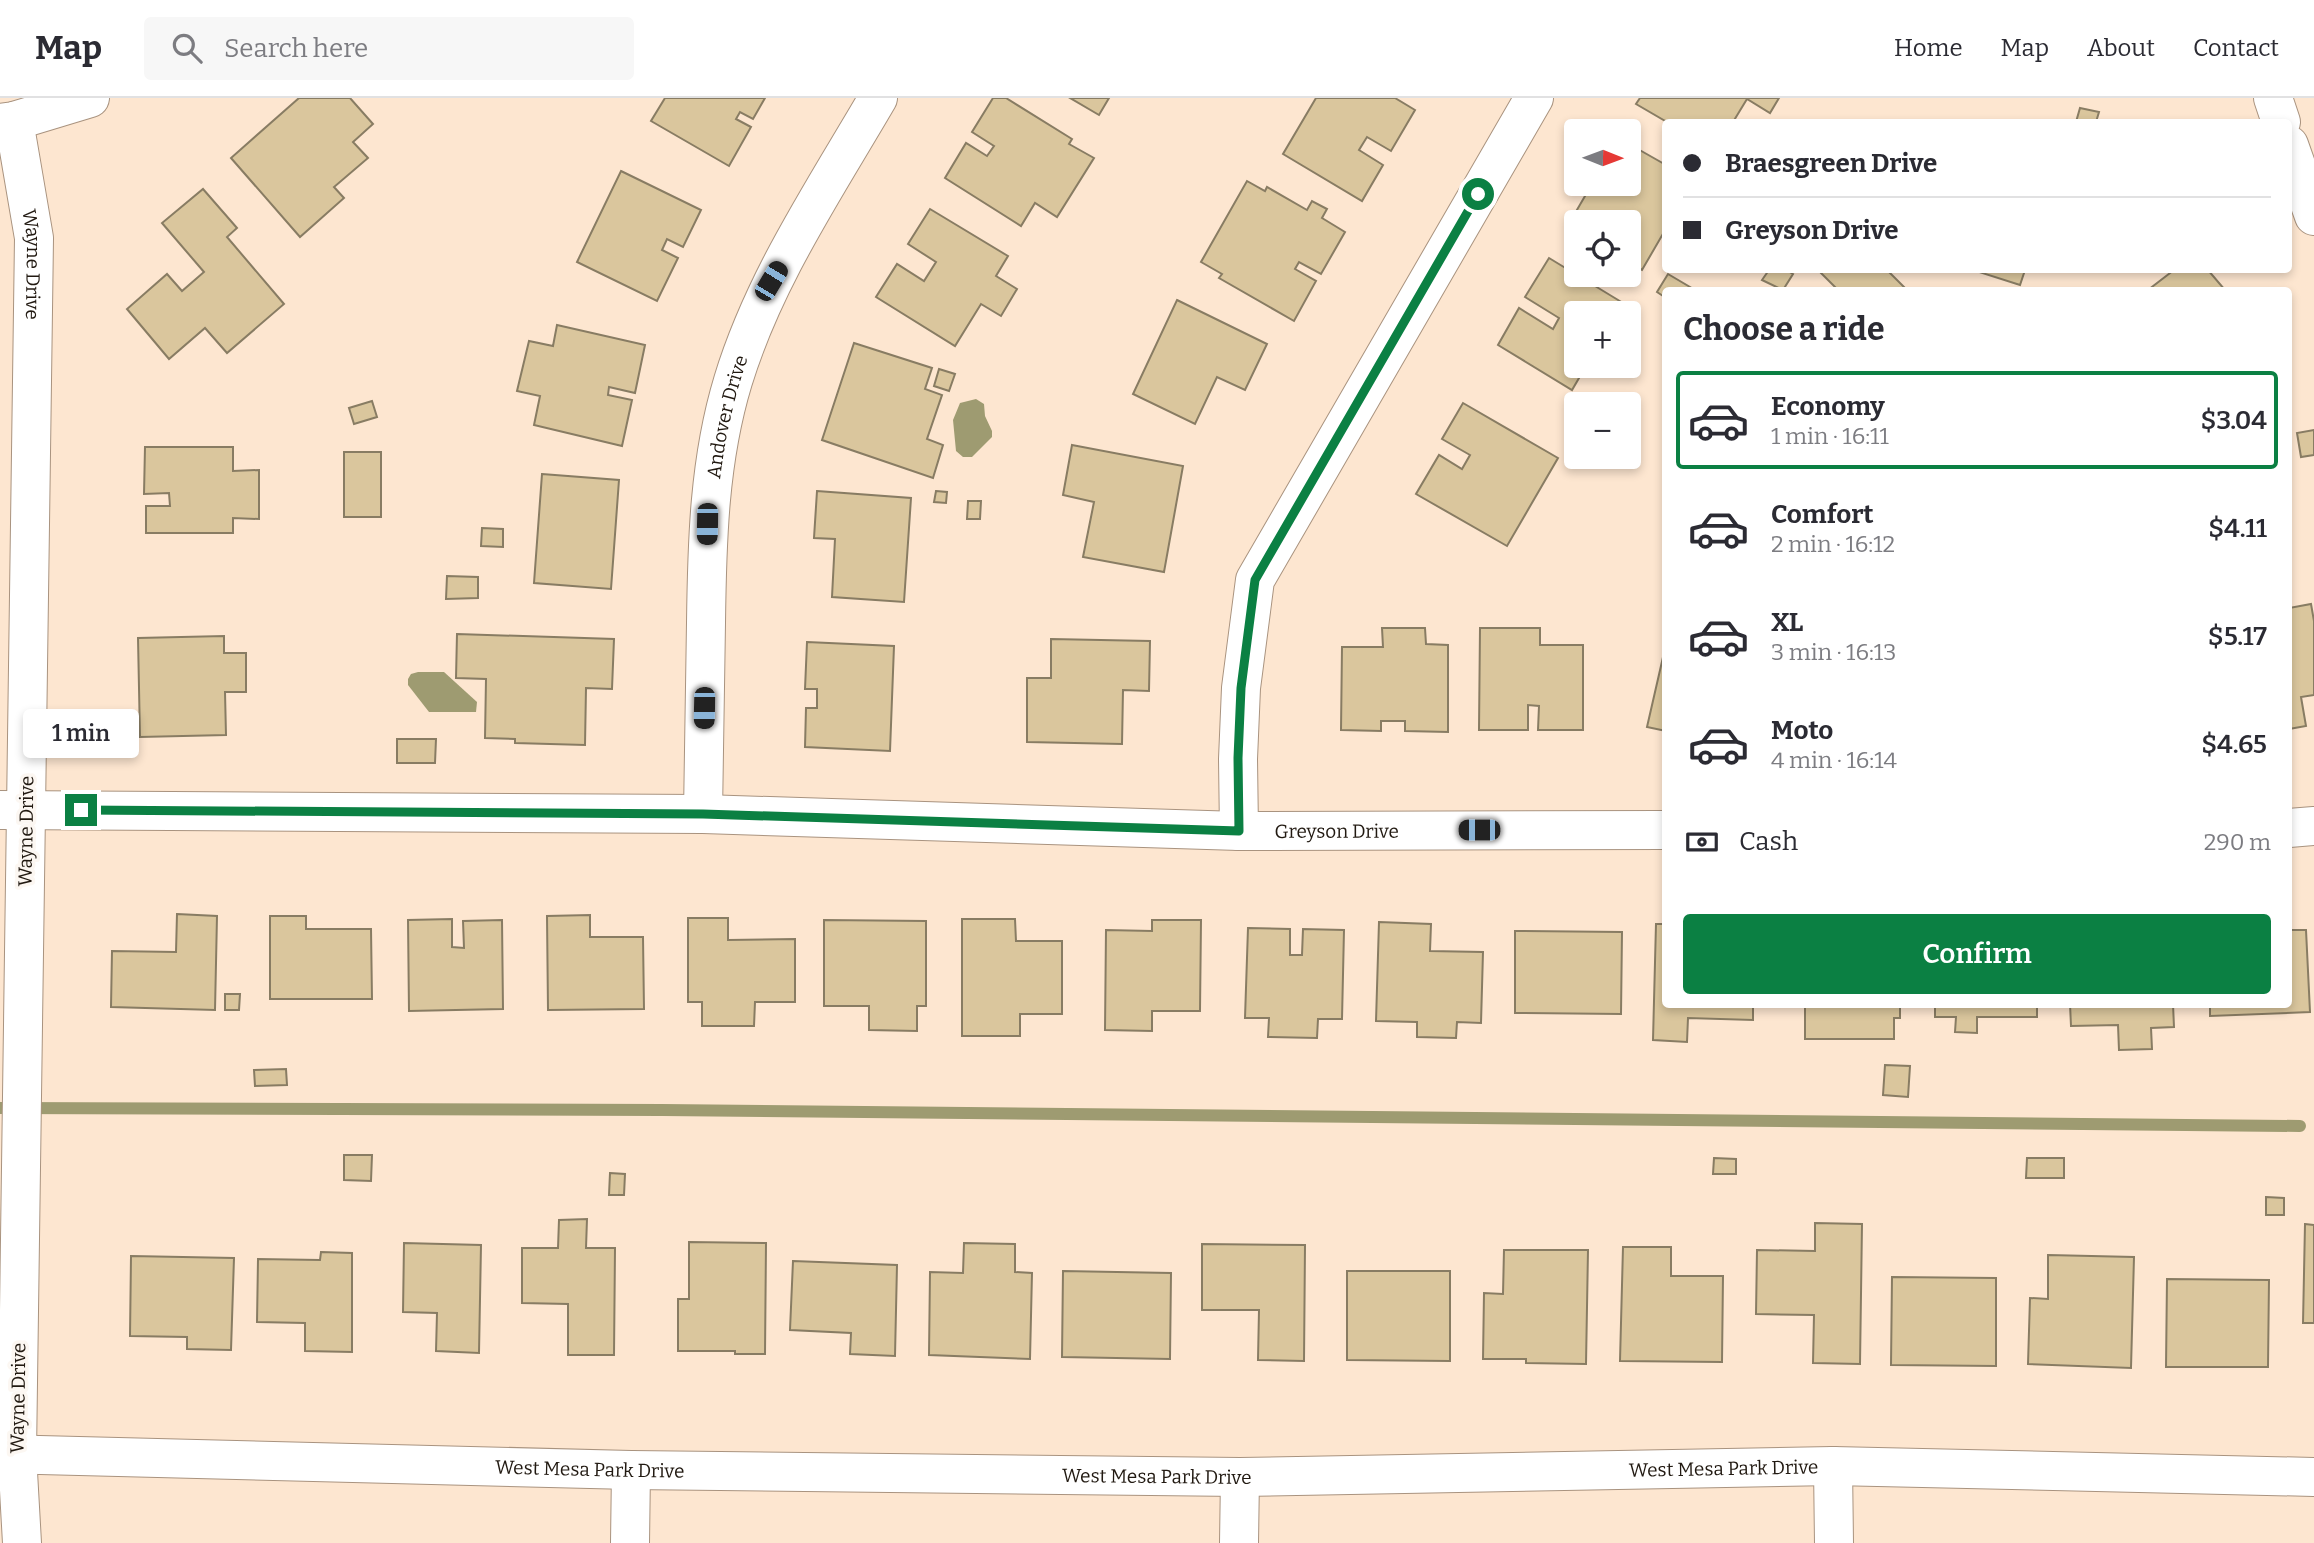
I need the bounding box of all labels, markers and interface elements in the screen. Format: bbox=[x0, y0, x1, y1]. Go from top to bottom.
search box bbox=[144, 17, 634, 80]
text: Map bbox=[35, 28, 102, 68]
icon: search bbox=[168, 29, 206, 67]
text: Search here bbox=[224, 33, 368, 64]
text: Home bbox=[1894, 34, 1963, 62]
text: Map bbox=[2001, 34, 2049, 62]
text: About bbox=[2087, 34, 2155, 62]
text: Contact bbox=[2193, 34, 2279, 62]
north arrow bbox=[1564, 119, 1642, 196]
map controls bbox=[1564, 119, 1641, 469]
text: Braesgreen Drive bbox=[1725, 148, 1937, 179]
route start bbox=[1462, 178, 1494, 210]
street label: Wayne Drive bbox=[18, 207, 46, 320]
button: locate bbox=[1564, 210, 1641, 287]
text: Greyson Drive bbox=[1725, 215, 1898, 246]
car bbox=[752, 258, 791, 304]
button: + bbox=[1564, 301, 1641, 378]
text: Choose a ride bbox=[1683, 310, 1884, 348]
street label: Andover Drive bbox=[702, 352, 752, 480]
icon: car bbox=[1687, 389, 1750, 452]
text: Economy bbox=[1771, 391, 1885, 422]
button: − bbox=[1564, 392, 1641, 469]
text: $3.04 bbox=[2200, 405, 2267, 436]
text: 1 min · 16:11 bbox=[1771, 422, 1889, 450]
icon: car bbox=[1687, 497, 1750, 560]
text: Comfort bbox=[1771, 499, 1874, 530]
car bbox=[697, 503, 718, 545]
text: $4.11 bbox=[2208, 513, 2267, 544]
text: 2 min · 16:12 bbox=[1771, 530, 1895, 558]
icon: car bbox=[1687, 605, 1750, 668]
text: XL bbox=[1771, 607, 1803, 638]
text: $5.17 bbox=[2208, 621, 2267, 652]
text: 3 min · 16:13 bbox=[1771, 638, 1896, 666]
car bbox=[694, 687, 715, 729]
callout: 1 min bbox=[23, 708, 139, 758]
icon: car bbox=[1687, 713, 1750, 776]
text: Moto bbox=[1771, 715, 1833, 746]
text: 1 min bbox=[52, 719, 110, 747]
text: $4.65 bbox=[2201, 729, 2267, 760]
text: 4 min · 16:14 bbox=[1771, 746, 1897, 774]
street label: Wayne Drive bbox=[14, 775, 38, 887]
route end bbox=[65, 794, 97, 826]
street label: Greyson Drive bbox=[1275, 819, 1399, 842]
car bbox=[1459, 820, 1501, 841]
icon: cash bbox=[1683, 823, 1721, 861]
text: Cash bbox=[1739, 826, 1798, 857]
text: 290 m bbox=[2204, 828, 2271, 856]
button: Confirm bbox=[1683, 914, 2271, 994]
street label: Wayne Drive bbox=[6, 1342, 30, 1454]
street label: West Mesa Park Drive bbox=[495, 1455, 685, 1482]
street label: West Mesa Park Drive bbox=[1629, 1455, 1819, 1481]
street label: West Mesa Park Drive bbox=[1062, 1463, 1252, 1489]

